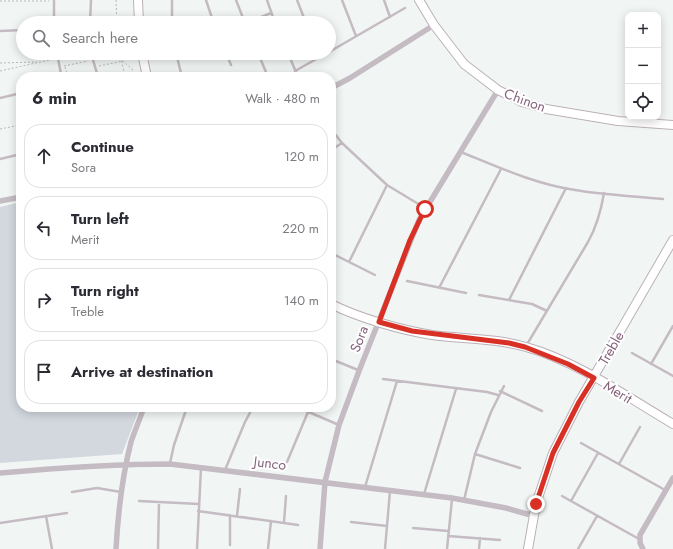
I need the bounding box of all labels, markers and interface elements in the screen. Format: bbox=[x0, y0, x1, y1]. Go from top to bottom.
map controls bbox=[625, 12, 661, 120]
button: + bbox=[625, 12, 661, 48]
search box bbox=[16, 16, 336, 60]
icon: search bbox=[30, 27, 52, 49]
text: Search here bbox=[62, 27, 138, 49]
button: − bbox=[625, 48, 661, 84]
street label: Chinon bbox=[501, 83, 549, 117]
button: locate bbox=[625, 84, 661, 120]
text: 6 min bbox=[32, 86, 77, 110]
text: Walk · 480 m bbox=[245, 89, 320, 108]
text: Continue bbox=[71, 136, 134, 158]
icon: ahead bbox=[33, 145, 55, 167]
text: 120 m bbox=[284, 147, 319, 166]
text: Sora bbox=[71, 158, 96, 177]
route start bbox=[416, 200, 434, 218]
text: Turn left bbox=[71, 208, 129, 230]
icon: left bbox=[33, 217, 55, 239]
text: 220 m bbox=[282, 219, 319, 238]
text: Merit bbox=[71, 230, 99, 249]
text: Turn right bbox=[71, 280, 139, 302]
icon: right bbox=[33, 289, 55, 311]
text: 140 m bbox=[284, 291, 319, 310]
text: Treble bbox=[71, 302, 104, 321]
street label: Sora bbox=[345, 323, 373, 355]
street label: Treble bbox=[593, 328, 629, 368]
icon: arrive bbox=[33, 361, 55, 383]
text: Arrive at destination bbox=[71, 361, 213, 383]
street label: Merit bbox=[600, 376, 637, 409]
street label: Junco bbox=[251, 451, 288, 475]
route end bbox=[527, 495, 545, 513]

